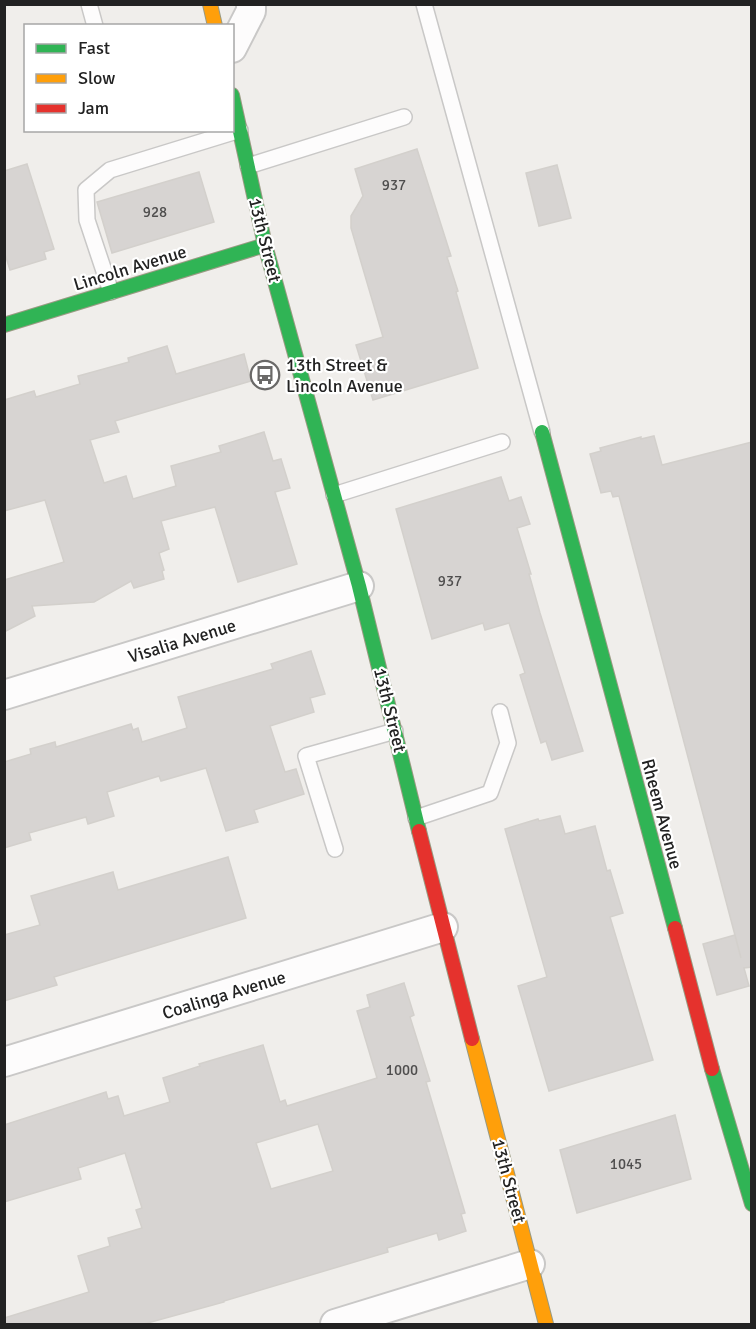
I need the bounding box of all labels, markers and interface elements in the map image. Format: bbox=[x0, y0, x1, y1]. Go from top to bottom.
legend bbox=[24, 24, 234, 132]
text: Fast bbox=[78, 37, 110, 59]
text: Slow bbox=[78, 67, 115, 89]
text: Jam bbox=[78, 97, 109, 119]
house number: 937 bbox=[382, 176, 406, 194]
street label: 13th Street bbox=[244, 195, 286, 285]
house number: 928 bbox=[143, 203, 167, 221]
street label: Lincoln Avenue bbox=[71, 240, 189, 296]
place label: 13th Street & Lincoln Avenue bbox=[286, 354, 403, 397]
bus stop icon: 13th Street & Lincoln Avenue bbox=[249, 359, 281, 391]
house number: 937 bbox=[438, 572, 462, 590]
street label: Visalia Avenue bbox=[125, 614, 239, 668]
street label: 13th Street bbox=[369, 665, 411, 755]
street label: Rheem Avenue bbox=[637, 756, 687, 872]
street label: Coalinga Avenue bbox=[160, 966, 288, 1024]
house number: 1000 bbox=[386, 1061, 418, 1079]
street label: 13th Street bbox=[487, 1136, 531, 1226]
house number: 1045 bbox=[610, 1155, 642, 1173]

